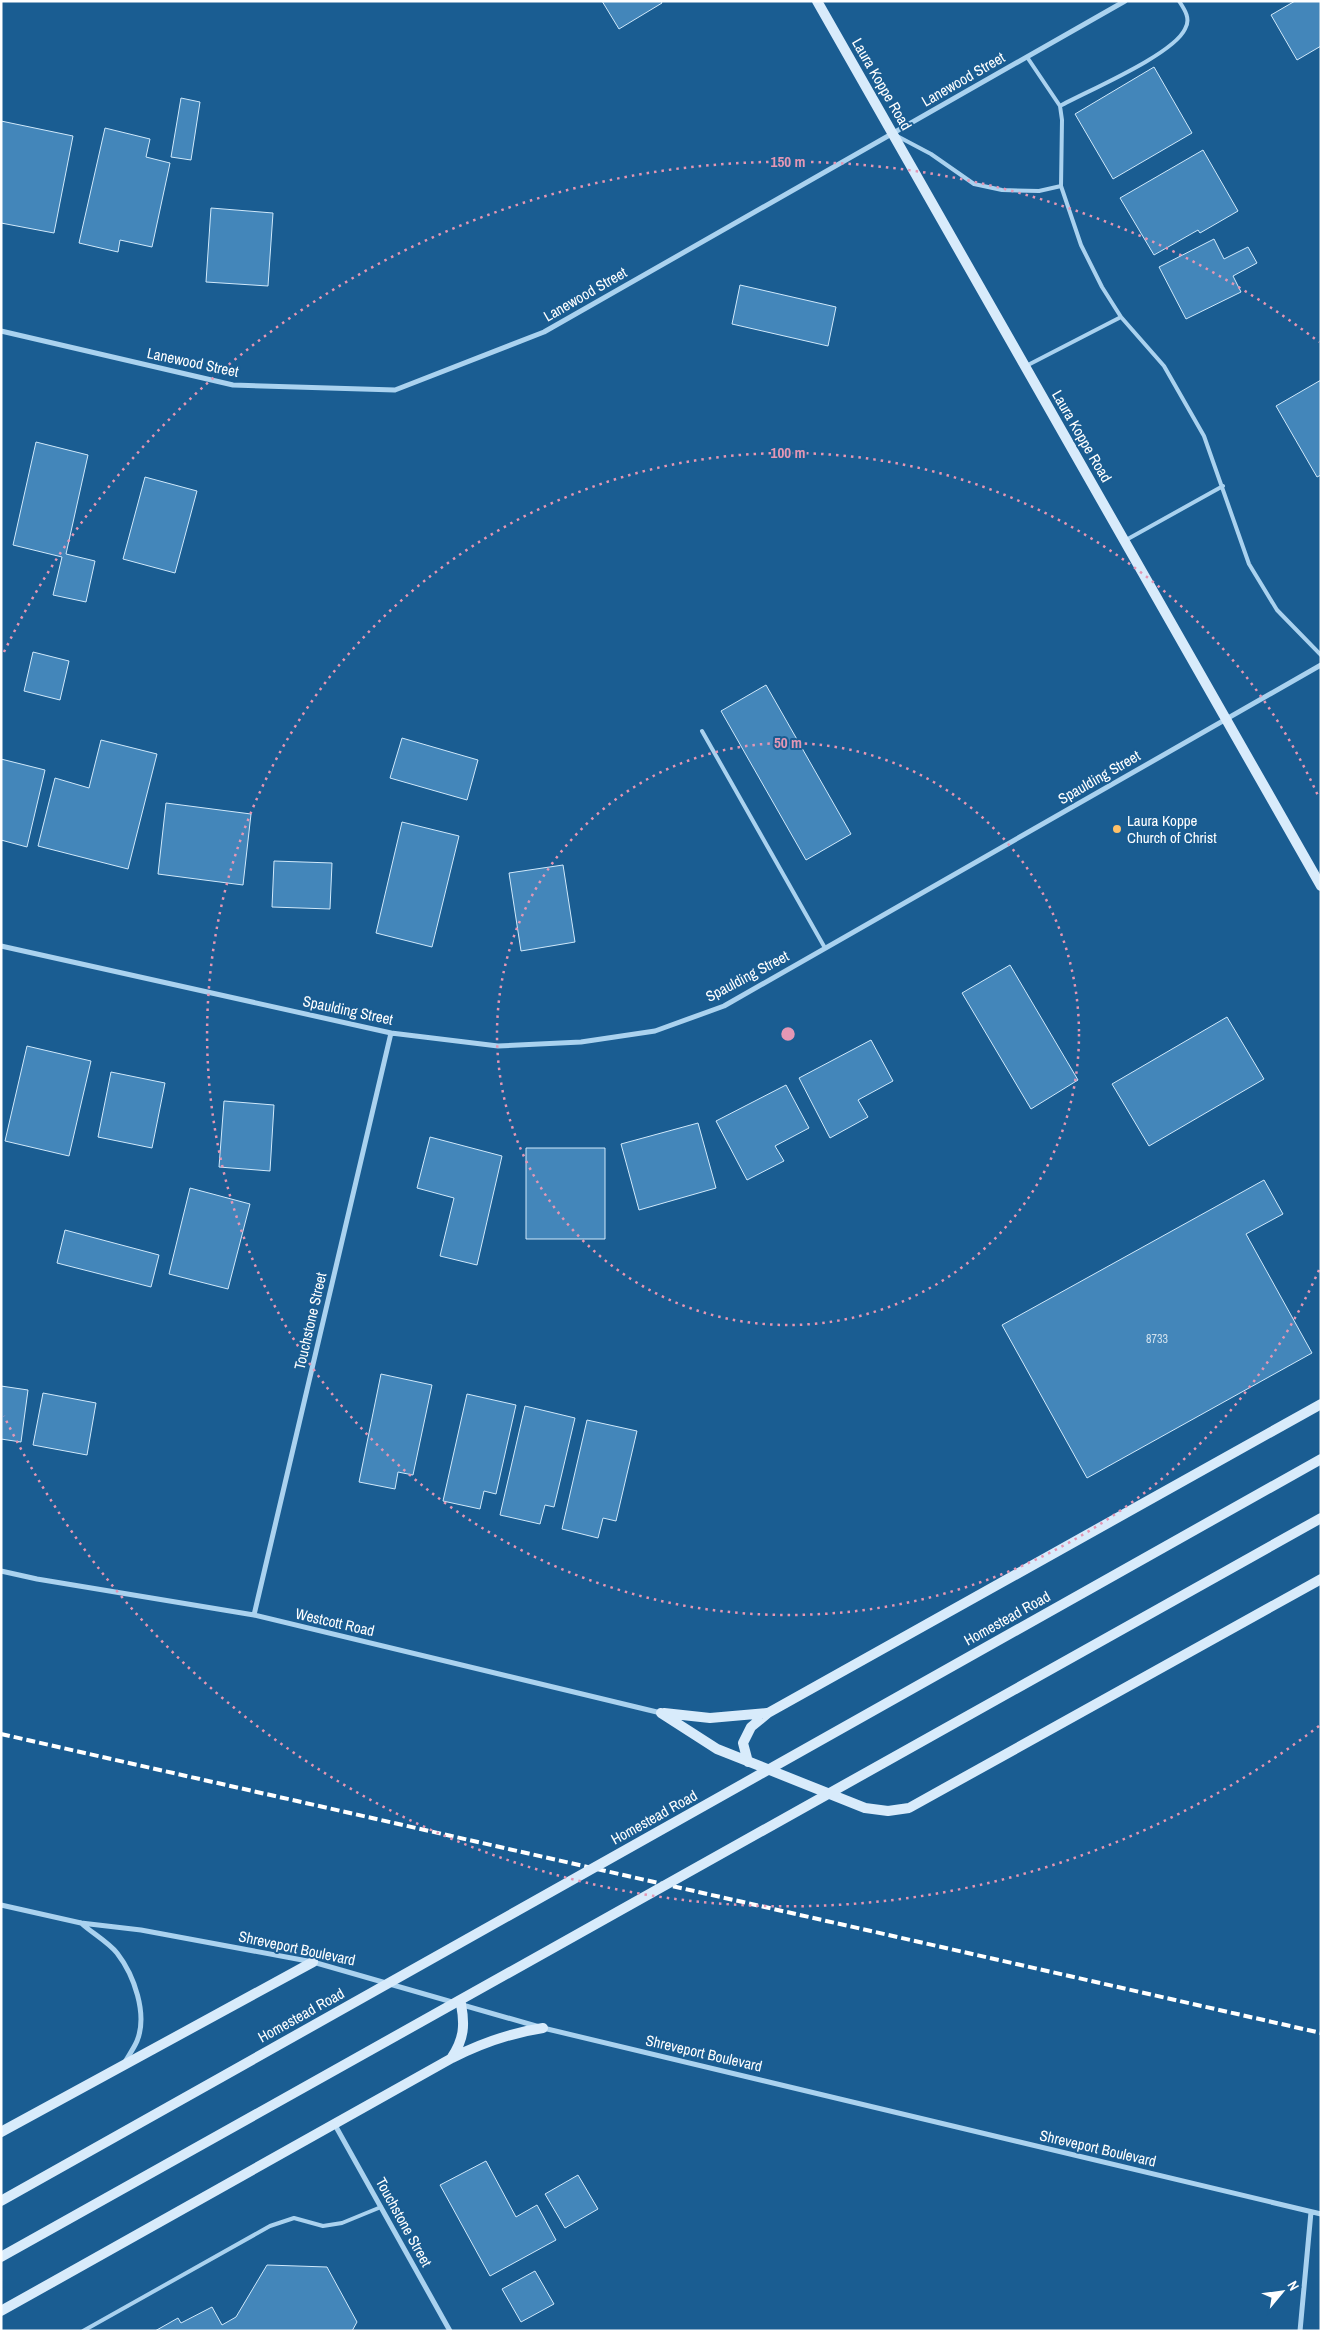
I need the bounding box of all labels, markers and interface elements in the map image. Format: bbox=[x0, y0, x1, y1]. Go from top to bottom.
street label: Laura Koppe Road bbox=[847, 34, 917, 134]
street label: Lanewood Street bbox=[917, 46, 1009, 111]
text: 150 m bbox=[771, 151, 805, 172]
street label: Lanewood Street bbox=[539, 261, 631, 326]
street label: Lanewood Street bbox=[145, 342, 241, 382]
street label: Laura Koppe Road bbox=[1047, 386, 1117, 486]
text: 100 m bbox=[771, 442, 805, 463]
text: 50 m bbox=[774, 732, 802, 753]
street label: Spaulding Street bbox=[1054, 745, 1144, 809]
place label: Laura Koppe Church of Christ bbox=[1127, 810, 1217, 848]
marker: Laura Koppe Church of Christ bbox=[1111, 823, 1123, 835]
street label: Spaulding Street bbox=[702, 945, 793, 1007]
street label: Spaulding Street bbox=[301, 990, 396, 1030]
centre of rings bbox=[779, 1025, 797, 1043]
street label: Touchstone Street bbox=[289, 1270, 332, 1372]
house number: 8733 bbox=[1146, 1331, 1168, 1347]
street label: Homestead Road bbox=[960, 1586, 1054, 1650]
street label: Westcott Road bbox=[293, 1603, 377, 1641]
street label: Homestead Road bbox=[607, 1785, 701, 1849]
street label: Shreveport Boulevard bbox=[237, 1925, 357, 1971]
street label: Homestead Road bbox=[254, 1983, 348, 2047]
street label: Shreveport Boulevard bbox=[644, 2029, 764, 2077]
street label: Shreveport Boulevard bbox=[1038, 2124, 1158, 2172]
street label: Touchstone Street bbox=[371, 2174, 437, 2271]
north arrow bbox=[1257, 2267, 1307, 2317]
text: N bbox=[1283, 2278, 1303, 2294]

